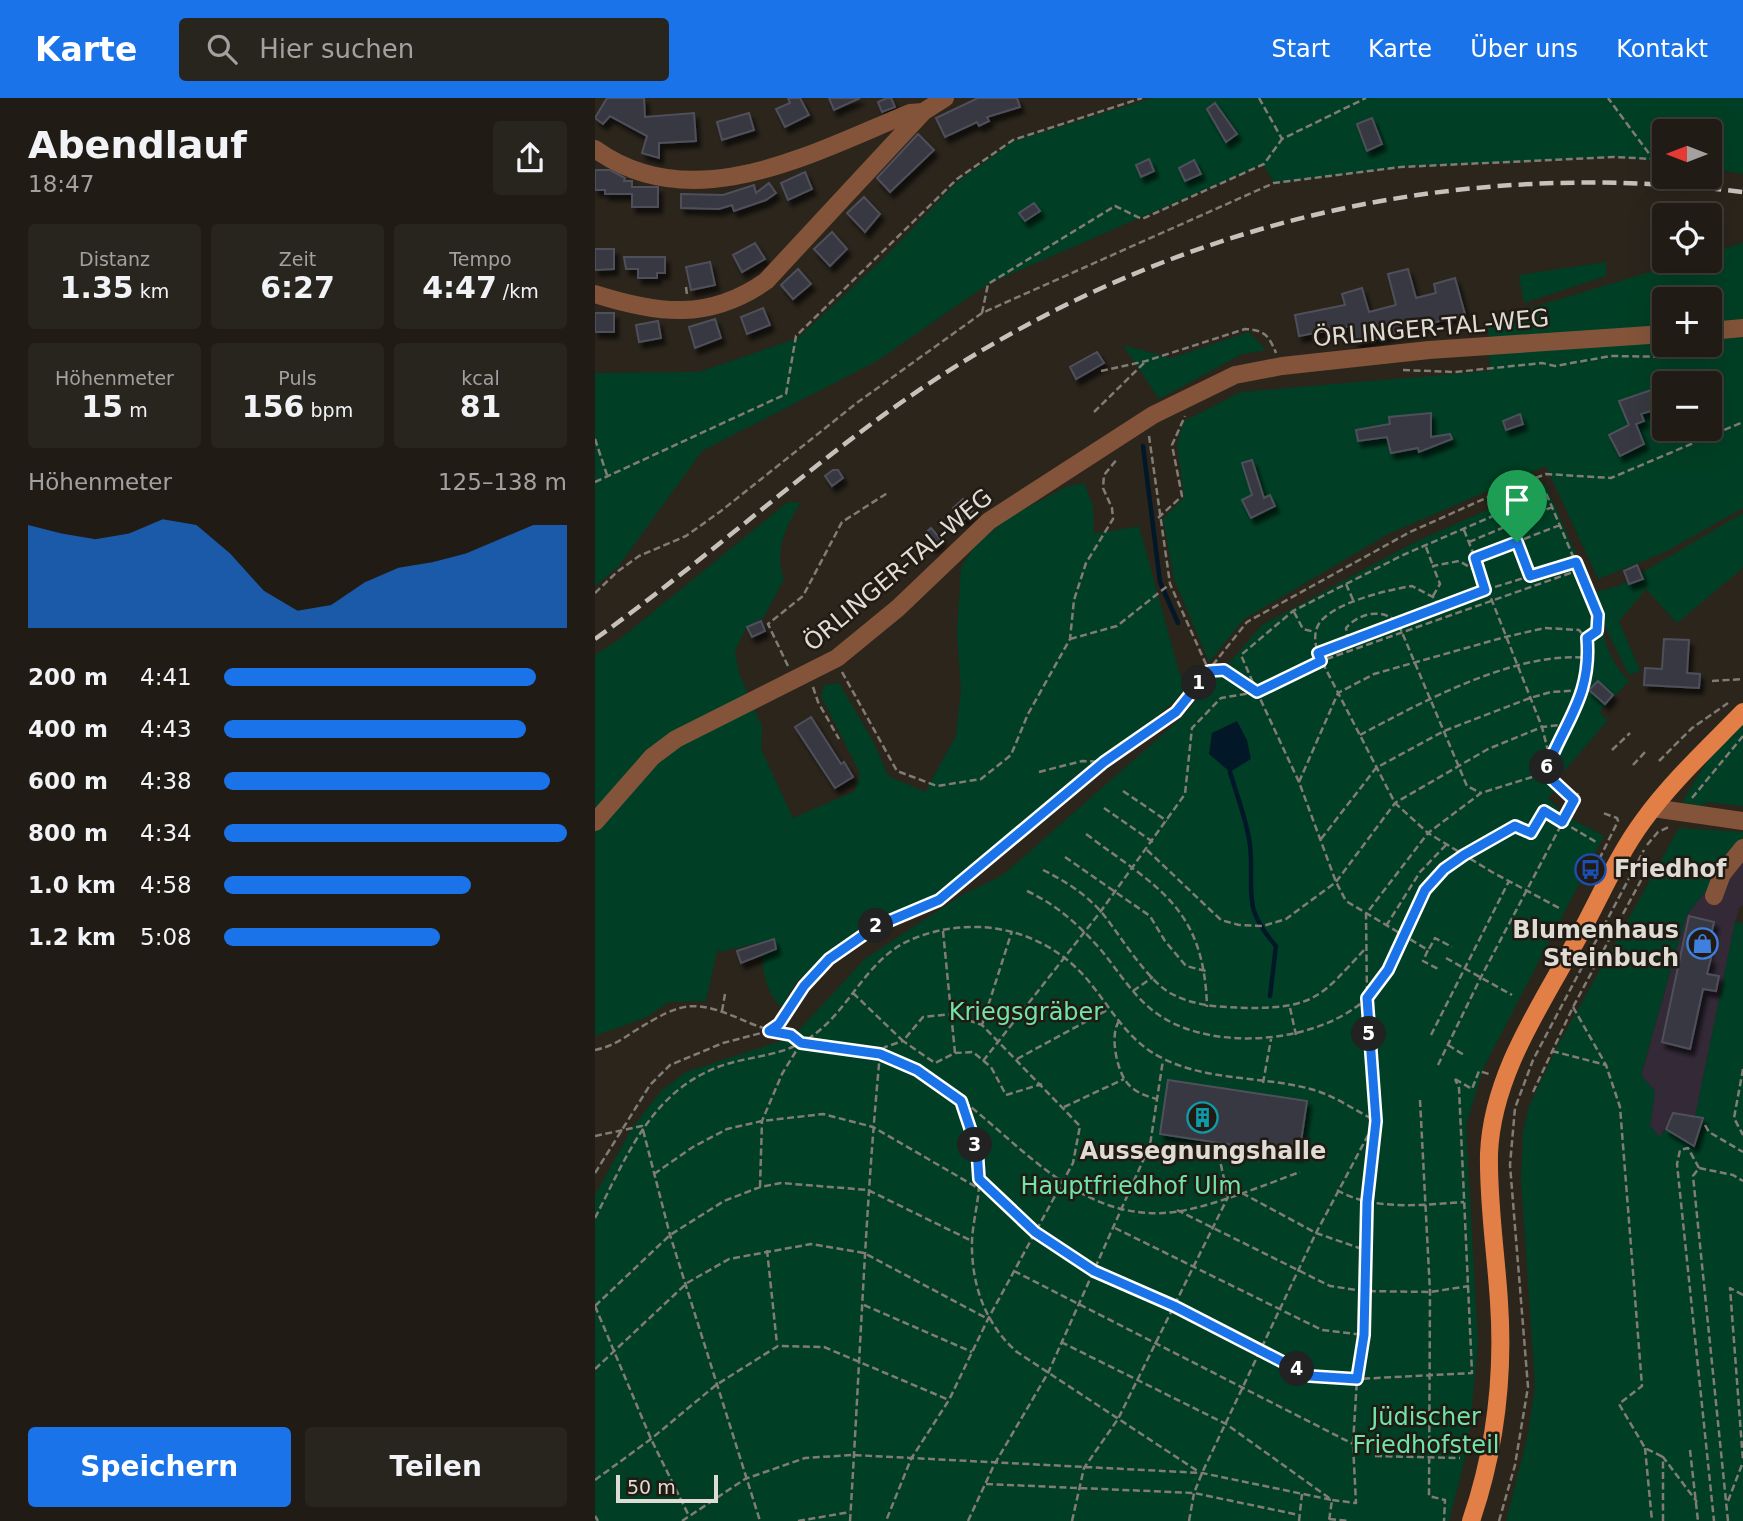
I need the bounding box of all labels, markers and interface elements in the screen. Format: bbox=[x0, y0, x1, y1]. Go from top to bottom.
search box bbox=[179, 18, 669, 81]
text: Karte bbox=[35, 30, 137, 69]
icon: search bbox=[203, 30, 241, 68]
text: Hier suchen bbox=[259, 34, 414, 64]
text: Start bbox=[1271, 35, 1330, 63]
text: Karte bbox=[1368, 35, 1432, 63]
text: Über uns bbox=[1470, 35, 1578, 63]
text: Kontakt bbox=[1616, 35, 1708, 63]
north arrow bbox=[1652, 119, 1722, 189]
map controls bbox=[1652, 119, 1722, 441]
button: share bbox=[493, 121, 567, 195]
text: Abendlauf bbox=[28, 123, 247, 167]
text: 18:47 bbox=[28, 171, 94, 197]
button: locate bbox=[1652, 203, 1722, 273]
text: Distanz bbox=[79, 248, 150, 270]
text: Zeit bbox=[279, 248, 316, 270]
text: Tempo bbox=[449, 248, 512, 270]
text: 1.35 bbox=[60, 270, 134, 305]
text: 6:27 bbox=[260, 270, 335, 305]
text: 4:47 bbox=[422, 270, 497, 305]
text: km bbox=[134, 280, 169, 302]
text: /km bbox=[497, 280, 539, 302]
button: + bbox=[1652, 287, 1722, 357]
street label: ÖRLINGER-TAL-WEG bbox=[1312, 303, 1550, 352]
text: Höhenmeter bbox=[55, 367, 174, 389]
text: Puls bbox=[278, 367, 317, 389]
text: kcal bbox=[461, 367, 500, 389]
button: − bbox=[1652, 371, 1722, 441]
text: 15 bbox=[81, 389, 123, 424]
text: 156 bbox=[242, 389, 304, 424]
text: 81 bbox=[460, 389, 501, 424]
text: m bbox=[123, 399, 148, 421]
text: bpm bbox=[304, 399, 353, 421]
text: Höhenmeter bbox=[28, 469, 172, 495]
text: 125–138 m bbox=[438, 469, 567, 495]
pin bbox=[1487, 470, 1547, 542]
icon: arrive bbox=[1498, 481, 1536, 519]
street label: ÖRLINGER-TAL-WEG bbox=[797, 482, 998, 657]
text: 200 m bbox=[28, 664, 108, 690]
text: 4:41 bbox=[140, 664, 192, 690]
pin: 1 bbox=[1181, 666, 1217, 700]
text: 1 bbox=[1192, 671, 1205, 693]
text: 400 m bbox=[28, 716, 108, 742]
text: 4:43 bbox=[140, 716, 192, 742]
pin: 6 bbox=[1529, 750, 1565, 784]
text: 6 bbox=[1540, 755, 1553, 777]
text: 600 m bbox=[28, 768, 108, 794]
text: 4:38 bbox=[140, 768, 192, 794]
text: 800 m bbox=[28, 820, 108, 846]
text: 4:34 bbox=[140, 820, 192, 846]
bus stop icon: Friedhof bbox=[1574, 852, 1608, 886]
place label: Friedhof bbox=[1614, 855, 1727, 883]
text: 1.0 km bbox=[28, 872, 116, 898]
text: 4:58 bbox=[140, 872, 192, 898]
pin: 2 bbox=[859, 908, 893, 944]
text: 2 bbox=[869, 914, 882, 936]
place label: Blumenhaus Steinbuch bbox=[1512, 916, 1679, 972]
text: 1.2 km bbox=[28, 924, 116, 950]
text: 5:08 bbox=[140, 924, 192, 950]
shop icon: Blumenhaus Steinbuch bbox=[1685, 927, 1719, 961]
park label: Kriegsgräber bbox=[949, 998, 1103, 1026]
pin: 5 bbox=[1351, 1016, 1387, 1052]
text: 5 bbox=[1362, 1022, 1375, 1044]
building icon: Aussegnungshalle bbox=[1186, 1100, 1220, 1134]
pin: 3 bbox=[957, 1128, 993, 1162]
text: 3 bbox=[968, 1133, 981, 1155]
place label: Aussegnungshalle bbox=[1080, 1137, 1326, 1165]
park label: Hauptfriedhof Ulm bbox=[1020, 1172, 1242, 1200]
pin: 4 bbox=[1279, 1352, 1315, 1386]
text: 4 bbox=[1290, 1357, 1303, 1379]
park label: Jüdischer Friedhofsteil bbox=[1353, 1403, 1499, 1459]
button: Speichern bbox=[28, 1427, 291, 1507]
button: Teilen bbox=[305, 1427, 567, 1507]
scale bar bbox=[616, 1472, 717, 1504]
text: 50 m bbox=[627, 1476, 676, 1498]

